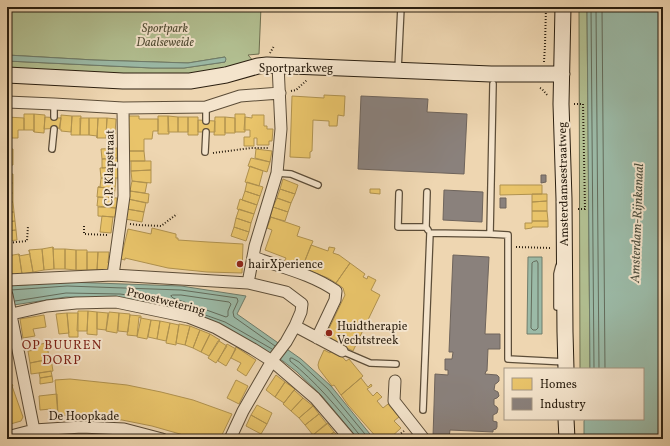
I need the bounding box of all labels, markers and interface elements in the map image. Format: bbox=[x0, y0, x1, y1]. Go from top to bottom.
park label: Sportpark Daalseweide bbox=[136, 21, 194, 51]
street label: Sportparkweg bbox=[259, 61, 333, 77]
street label: Amsterdamsestraatweg bbox=[555, 122, 573, 246]
street label: C.P. Klapstraat bbox=[101, 130, 119, 206]
water label: Amsterdam-Rijnkanaal bbox=[627, 162, 649, 284]
place label: hairXperience bbox=[248, 257, 323, 273]
marker: hairXperience bbox=[235, 259, 245, 269]
street label: Proostwetering bbox=[125, 284, 207, 319]
place label: Huidtherapie Vechtstreek bbox=[337, 319, 408, 349]
marker: Huidtherapie Vechtstreek bbox=[324, 328, 334, 338]
district label: OP BUUREN DORP bbox=[22, 337, 102, 370]
legend bbox=[504, 368, 644, 420]
text: Homes bbox=[540, 377, 577, 393]
text: Industry bbox=[540, 397, 586, 413]
street label: De Hoopkade bbox=[49, 409, 119, 425]

